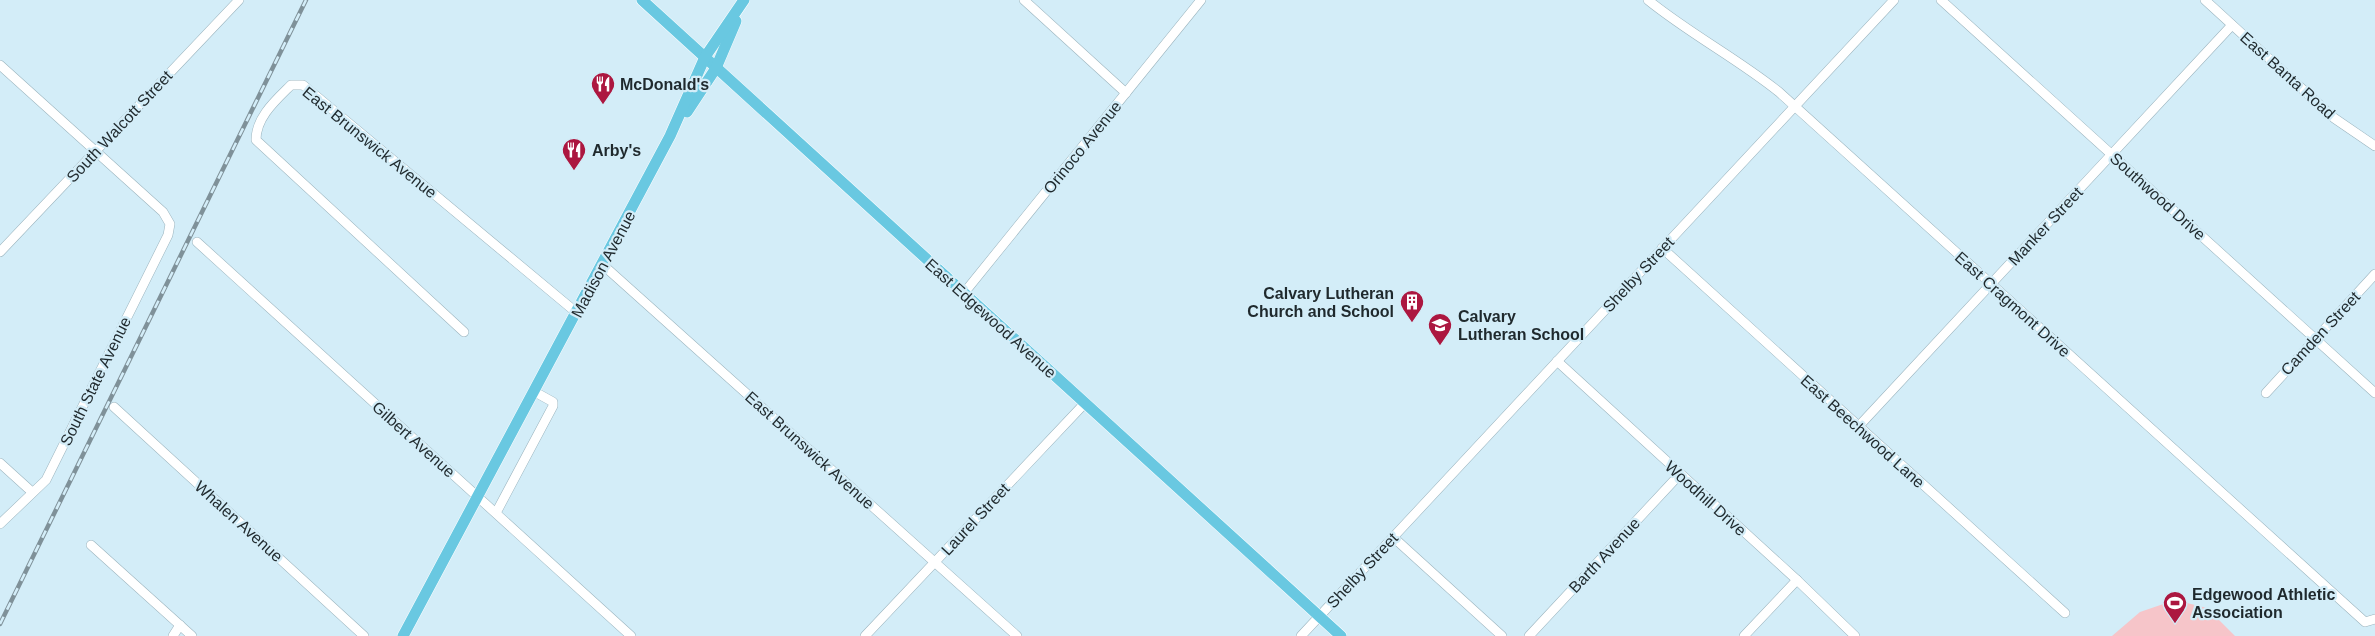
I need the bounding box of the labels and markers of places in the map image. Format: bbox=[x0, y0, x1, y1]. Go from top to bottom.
restaurant icon: McDonald's bbox=[590, 71, 616, 105]
place label: McDonald's bbox=[620, 76, 709, 93]
restaurant icon: Arby's bbox=[561, 137, 587, 171]
place label: Arby's bbox=[592, 142, 641, 159]
place label: Calvary Lutheran Church and School bbox=[1247, 285, 1394, 320]
building icon: Calvary Lutheran Church and School bbox=[1399, 289, 1425, 323]
place label: Calvary Lutheran School bbox=[1458, 308, 1584, 343]
school or university icon: Calvary Lutheran School bbox=[1427, 312, 1453, 346]
place label: Edgewood Athletic Association bbox=[2192, 586, 2336, 621]
sports icon: Edgewood Athletic Association bbox=[2162, 590, 2188, 624]

